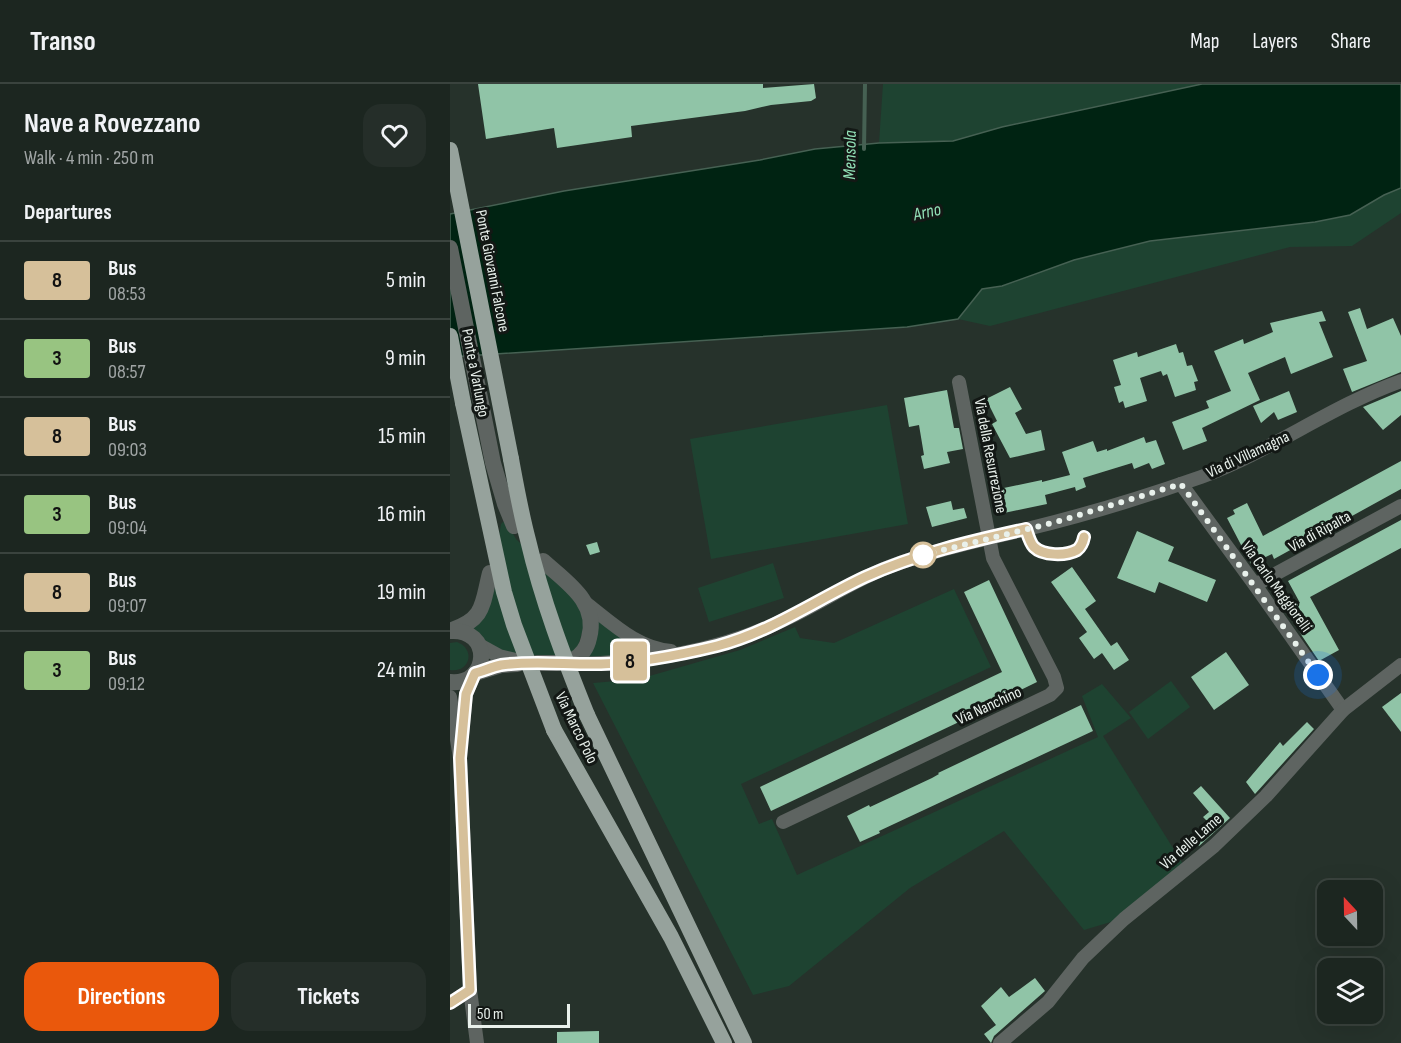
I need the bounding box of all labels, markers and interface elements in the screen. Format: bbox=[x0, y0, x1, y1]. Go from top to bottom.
text: Transo bbox=[30, 25, 96, 58]
text: Map bbox=[1190, 29, 1219, 54]
text: Layers bbox=[1252, 29, 1298, 54]
text: Share bbox=[1331, 29, 1371, 54]
button: heart bbox=[363, 104, 426, 167]
text: Nave a Rovezzano bbox=[24, 107, 200, 140]
water label: Mensola bbox=[839, 129, 861, 180]
text: Walk · 4 min · 250 m bbox=[24, 146, 154, 170]
water label: Arno bbox=[910, 198, 944, 226]
text: Departures bbox=[24, 199, 112, 226]
street label: Ponte Giovanni Falcone bbox=[471, 208, 513, 334]
text: Bus bbox=[108, 255, 137, 282]
text: 5 min bbox=[386, 267, 426, 294]
text: 8 bbox=[52, 268, 62, 293]
text: 08:53 bbox=[108, 282, 146, 306]
street label: Ponte a Varlungo bbox=[457, 327, 493, 419]
text: Bus bbox=[108, 333, 137, 360]
text: 9 min bbox=[385, 345, 426, 372]
text: 3 bbox=[52, 346, 62, 371]
text: 08:57 bbox=[108, 360, 145, 384]
street label: Via della Resurrezione bbox=[970, 397, 1010, 515]
text: Bus bbox=[108, 411, 137, 438]
text: 15 min bbox=[378, 423, 426, 450]
text: 8 bbox=[52, 424, 62, 449]
street label: Via di Villamagna bbox=[1204, 428, 1292, 482]
text: 09:03 bbox=[108, 438, 147, 462]
text: Bus bbox=[108, 489, 137, 516]
text: 16 min bbox=[378, 501, 426, 528]
text: 3 bbox=[52, 502, 62, 527]
street label: Via di Ripalta bbox=[1286, 507, 1354, 557]
text: 09:04 bbox=[108, 516, 147, 540]
street label: Via Carlo Maggiorelli bbox=[1237, 538, 1315, 636]
unlabelled marker bbox=[910, 542, 936, 568]
text: Bus bbox=[108, 567, 137, 594]
text: 19 min bbox=[377, 579, 426, 606]
text: 8 bbox=[52, 580, 62, 605]
text: 09:07 bbox=[108, 594, 146, 618]
line badge: 8 bbox=[610, 642, 650, 680]
text: Bus bbox=[108, 645, 137, 672]
text: 8 bbox=[625, 649, 635, 674]
text: 24 min bbox=[377, 657, 426, 684]
text: 3 bbox=[52, 658, 62, 683]
your location bbox=[1303, 660, 1333, 690]
text: 09:12 bbox=[108, 672, 145, 696]
street label: Via Nanchino bbox=[953, 683, 1025, 729]
street label: Via Marco Polo bbox=[550, 689, 602, 767]
street label: Via delle Lame bbox=[1156, 810, 1226, 874]
north arrow bbox=[1317, 880, 1383, 946]
map controls bbox=[1317, 880, 1383, 1024]
button: layers bbox=[1317, 958, 1383, 1024]
button: Directions bbox=[24, 962, 219, 1031]
button: Tickets bbox=[231, 962, 426, 1031]
scale bar bbox=[468, 1001, 570, 1028]
text: 50 m bbox=[477, 1005, 503, 1024]

